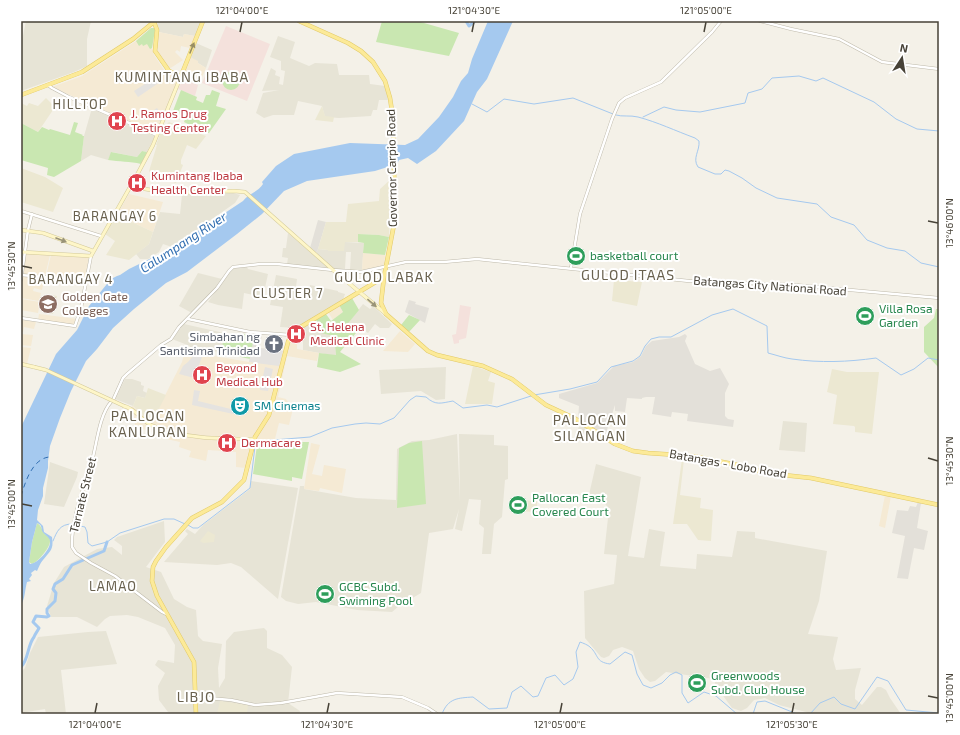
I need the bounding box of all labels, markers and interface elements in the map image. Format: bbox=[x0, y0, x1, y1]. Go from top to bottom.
text: 121°04'00"E bbox=[216, 4, 269, 16]
text: 121°04'30"E bbox=[448, 4, 500, 16]
text: 121°05'00"E bbox=[680, 4, 732, 16]
north arrow bbox=[882, 38, 922, 78]
text: N bbox=[899, 41, 909, 55]
one-way arrow bbox=[190, 42, 196, 54]
district label: KUMINTANG IBABA bbox=[115, 68, 249, 85]
district label: HILLTOP bbox=[53, 96, 107, 112]
place label: J. Ramos Drug Testing Center bbox=[131, 106, 209, 134]
street label: Governor Carpio Road bbox=[383, 109, 399, 227]
hospital icon: J. Ramos Drug Testing Center bbox=[106, 110, 128, 132]
place label: Kumintang Ibaba Health Center bbox=[151, 168, 243, 196]
hospital icon: Kumintang Ibaba Health Center bbox=[126, 172, 148, 194]
text: 13°46'00"N bbox=[943, 198, 955, 248]
district label: BARANGAY 6 bbox=[73, 208, 157, 224]
water label: Calumpang River bbox=[137, 208, 230, 276]
one-way arrow bbox=[55, 237, 67, 243]
text: 13°45'30"N bbox=[5, 242, 17, 290]
sports icon: basketball court bbox=[565, 245, 587, 267]
place label: basketball court bbox=[590, 248, 679, 262]
district label: GULOD ITAAS bbox=[581, 266, 675, 283]
district label: GULOD LABAK bbox=[334, 268, 434, 285]
district label: BARANGAY 4 bbox=[29, 271, 113, 287]
street label: Batangas City National Road bbox=[693, 273, 847, 297]
district label: CLUSTER 7 bbox=[252, 285, 324, 301]
place label: Golden Gate Colleges bbox=[62, 289, 128, 317]
school or university icon: Golden Gate Colleges bbox=[37, 293, 59, 315]
one-way arrow bbox=[366, 299, 377, 308]
place label: Villa Rosa Garden bbox=[879, 301, 933, 329]
sports icon: Villa Rosa Garden bbox=[854, 305, 876, 327]
place label: St. Helena Medical Clinic bbox=[310, 319, 385, 347]
hospital icon: St. Helena Medical Clinic bbox=[285, 323, 307, 345]
place label: Simbahan ng Santisima Trinidad bbox=[160, 329, 260, 357]
church icon: Simbahan ng Santisima Trinidad bbox=[263, 333, 285, 355]
place label: Beyond Medical Hub bbox=[216, 360, 283, 388]
hospital icon: Beyond Medical Hub bbox=[191, 364, 213, 386]
theatre icon: SM Cinemas bbox=[229, 395, 251, 417]
place label: SM Cinemas bbox=[254, 398, 320, 412]
district label: PALLOCAN KANLURAN bbox=[109, 407, 187, 440]
district label: PALLOCAN SILANGAN bbox=[553, 411, 627, 444]
hospital icon: Dermacare bbox=[216, 432, 238, 454]
place label: Dermacare bbox=[241, 435, 301, 449]
text: 13°45'30"N bbox=[943, 437, 955, 485]
street label: Batangas - Lobo Road bbox=[668, 446, 788, 480]
street label: Tarnate Street bbox=[66, 455, 98, 534]
text: 13°45'00"N bbox=[5, 479, 17, 529]
place label: Pallocan East Covered Court bbox=[532, 490, 609, 518]
sports icon: Pallocan East Covered Court bbox=[507, 494, 529, 516]
district label: LAMAO bbox=[89, 578, 137, 594]
place label: GCBC Subd. Swiming Pool bbox=[339, 579, 413, 607]
sports icon: GCBC Subd. Swiming Pool bbox=[314, 583, 336, 605]
place label: Greenwoods Subd. Club House bbox=[711, 668, 805, 696]
sports icon: Greenwoods Subd. Club House bbox=[686, 672, 708, 694]
text: 13°45'00"N bbox=[943, 673, 955, 723]
district label: LIBJO bbox=[177, 688, 215, 705]
text: 121°04'00"E bbox=[69, 718, 122, 730]
text: 121°04'30"E bbox=[301, 718, 353, 730]
text: 121°05'00"E bbox=[534, 718, 586, 730]
text: 121°05'30"E bbox=[766, 718, 818, 730]

